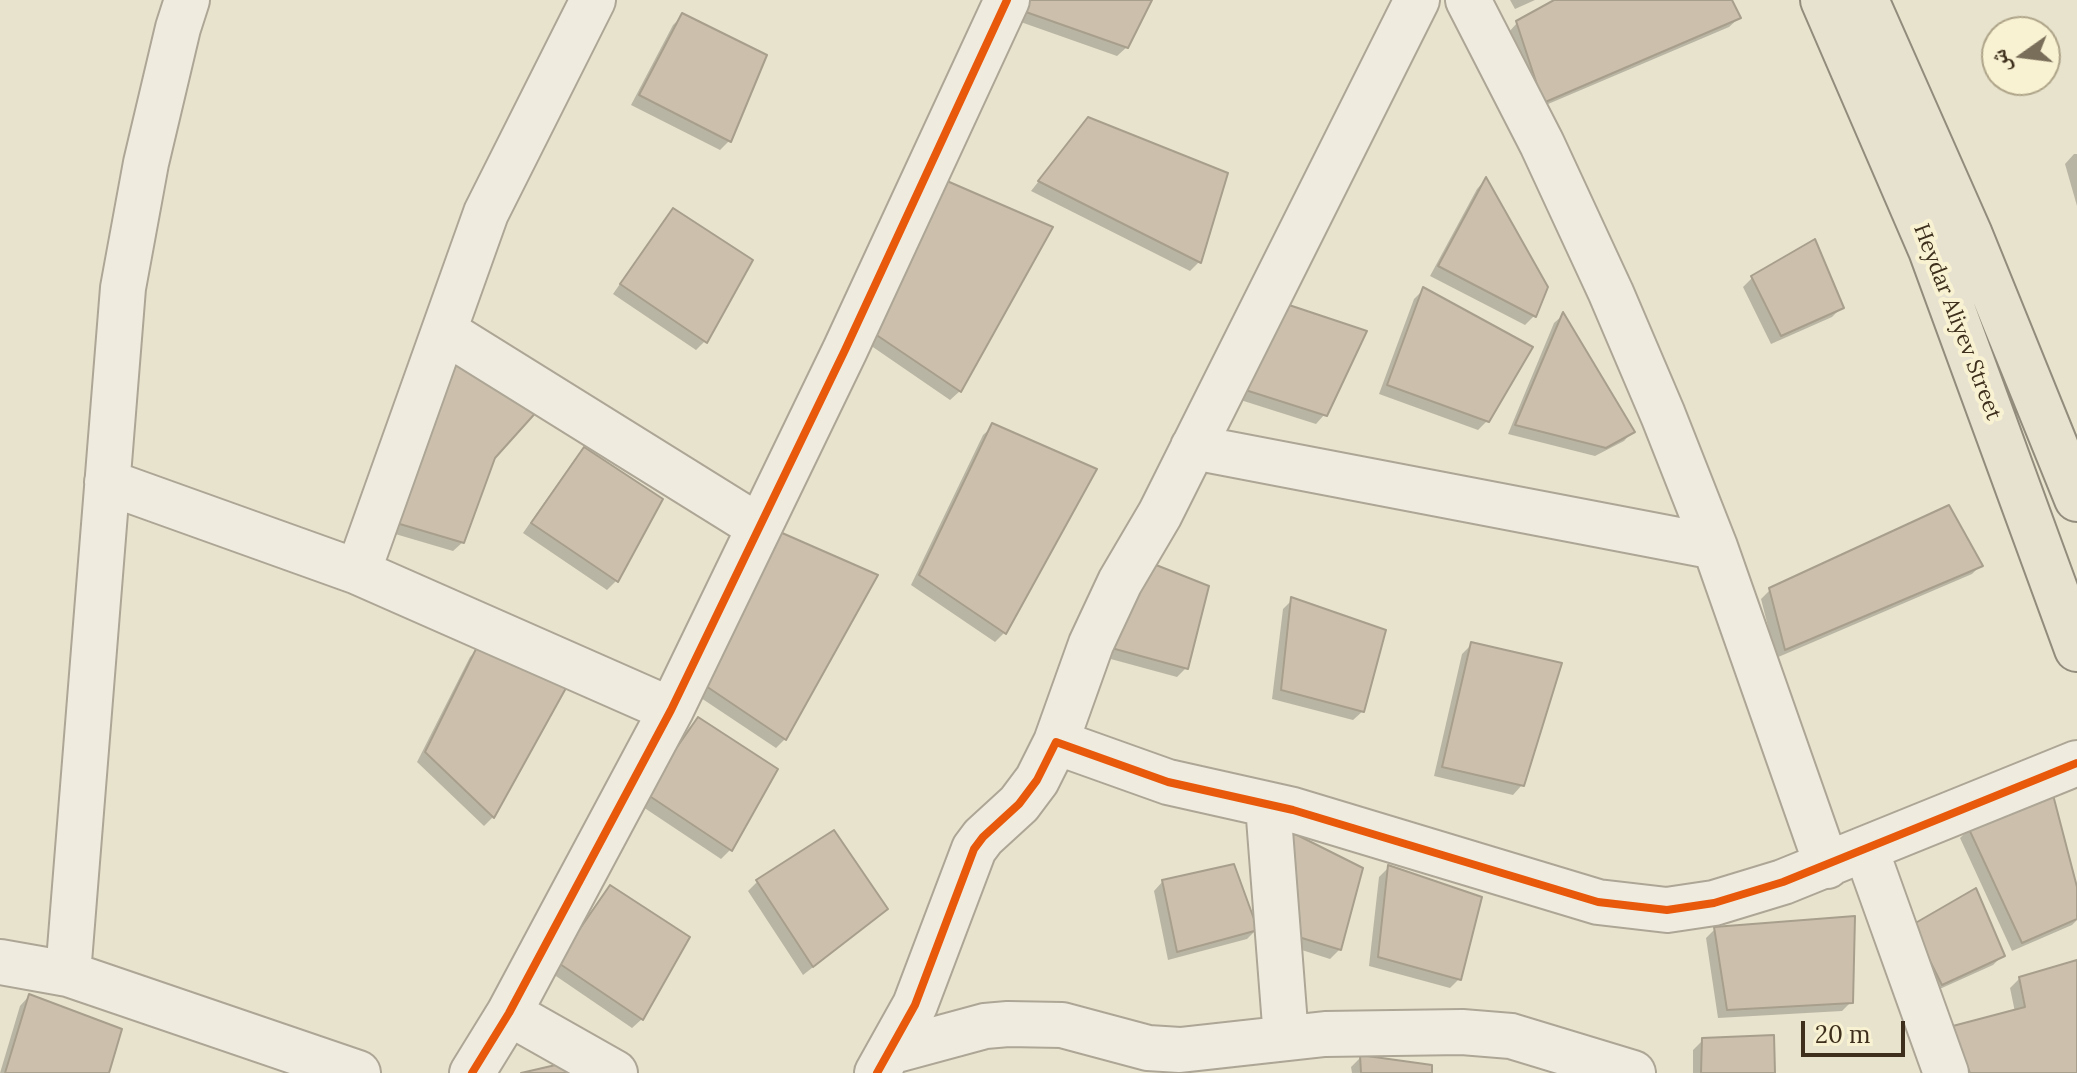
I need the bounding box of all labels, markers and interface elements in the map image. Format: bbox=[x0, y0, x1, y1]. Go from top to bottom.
north arrow bbox=[1981, 16, 2061, 96]
text: ش bbox=[1983, 47, 2016, 76]
street label: Heydar Aliyev Street bbox=[1907, 220, 2007, 424]
scale bar bbox=[1805, 1005, 1909, 1055]
text: 20 m bbox=[1815, 1019, 1871, 1050]

